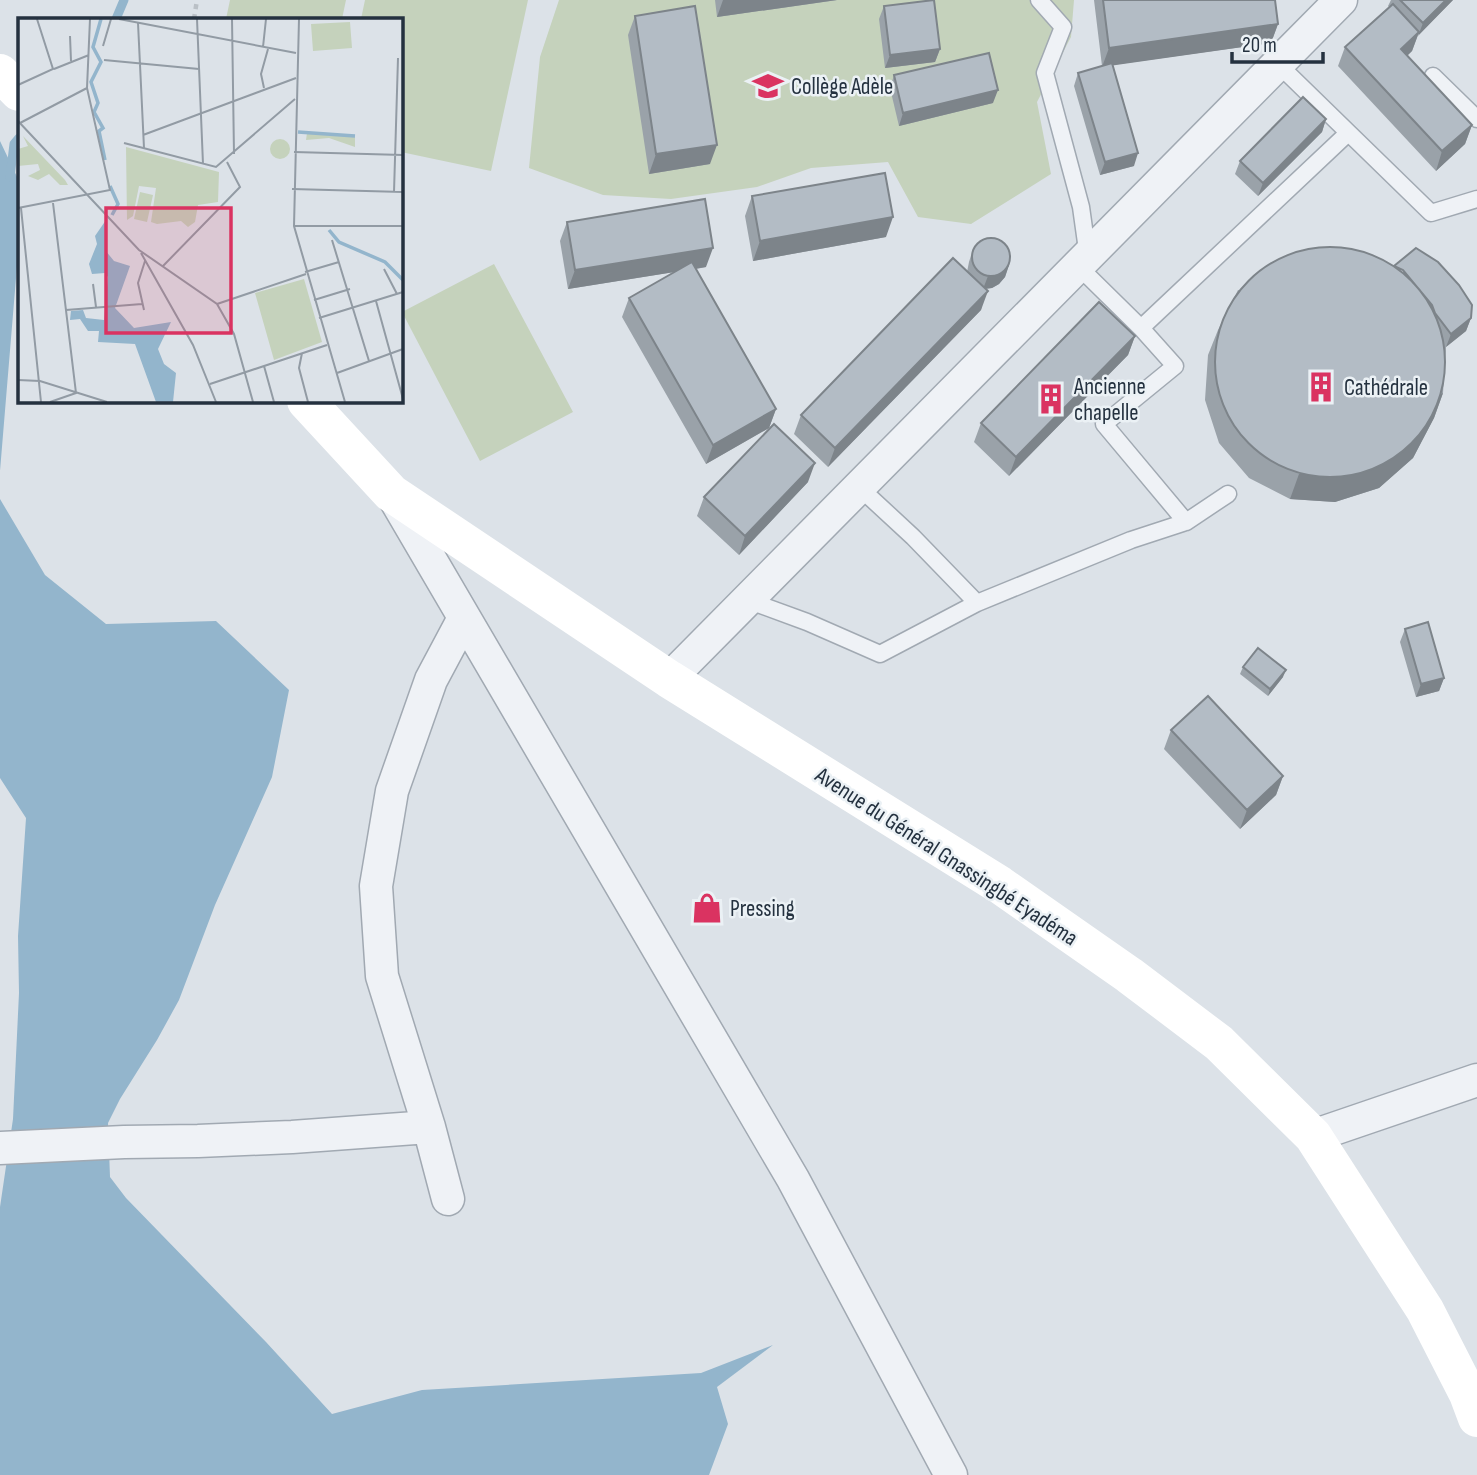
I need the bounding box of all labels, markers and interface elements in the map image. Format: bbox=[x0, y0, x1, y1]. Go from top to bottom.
inset map bbox=[18, 18, 402, 402]
scale bar bbox=[1232, 21, 1323, 65]
text: 20 m bbox=[1242, 33, 1277, 58]
school or university icon: Collège Adèle bbox=[751, 69, 785, 103]
place label: Collège Adèle bbox=[791, 73, 893, 101]
building icon: Cathédrale bbox=[1304, 370, 1338, 404]
place label: Ancienne chapelle bbox=[1073, 373, 1146, 427]
place label: Cathédrale bbox=[1344, 374, 1428, 402]
building icon: Ancienne chapelle bbox=[1034, 382, 1068, 416]
street label: Avenue du Général Gnassingbé Eyadéma bbox=[809, 761, 1083, 952]
shop icon: Pressing bbox=[690, 891, 724, 925]
place label: Pressing bbox=[730, 895, 795, 923]

